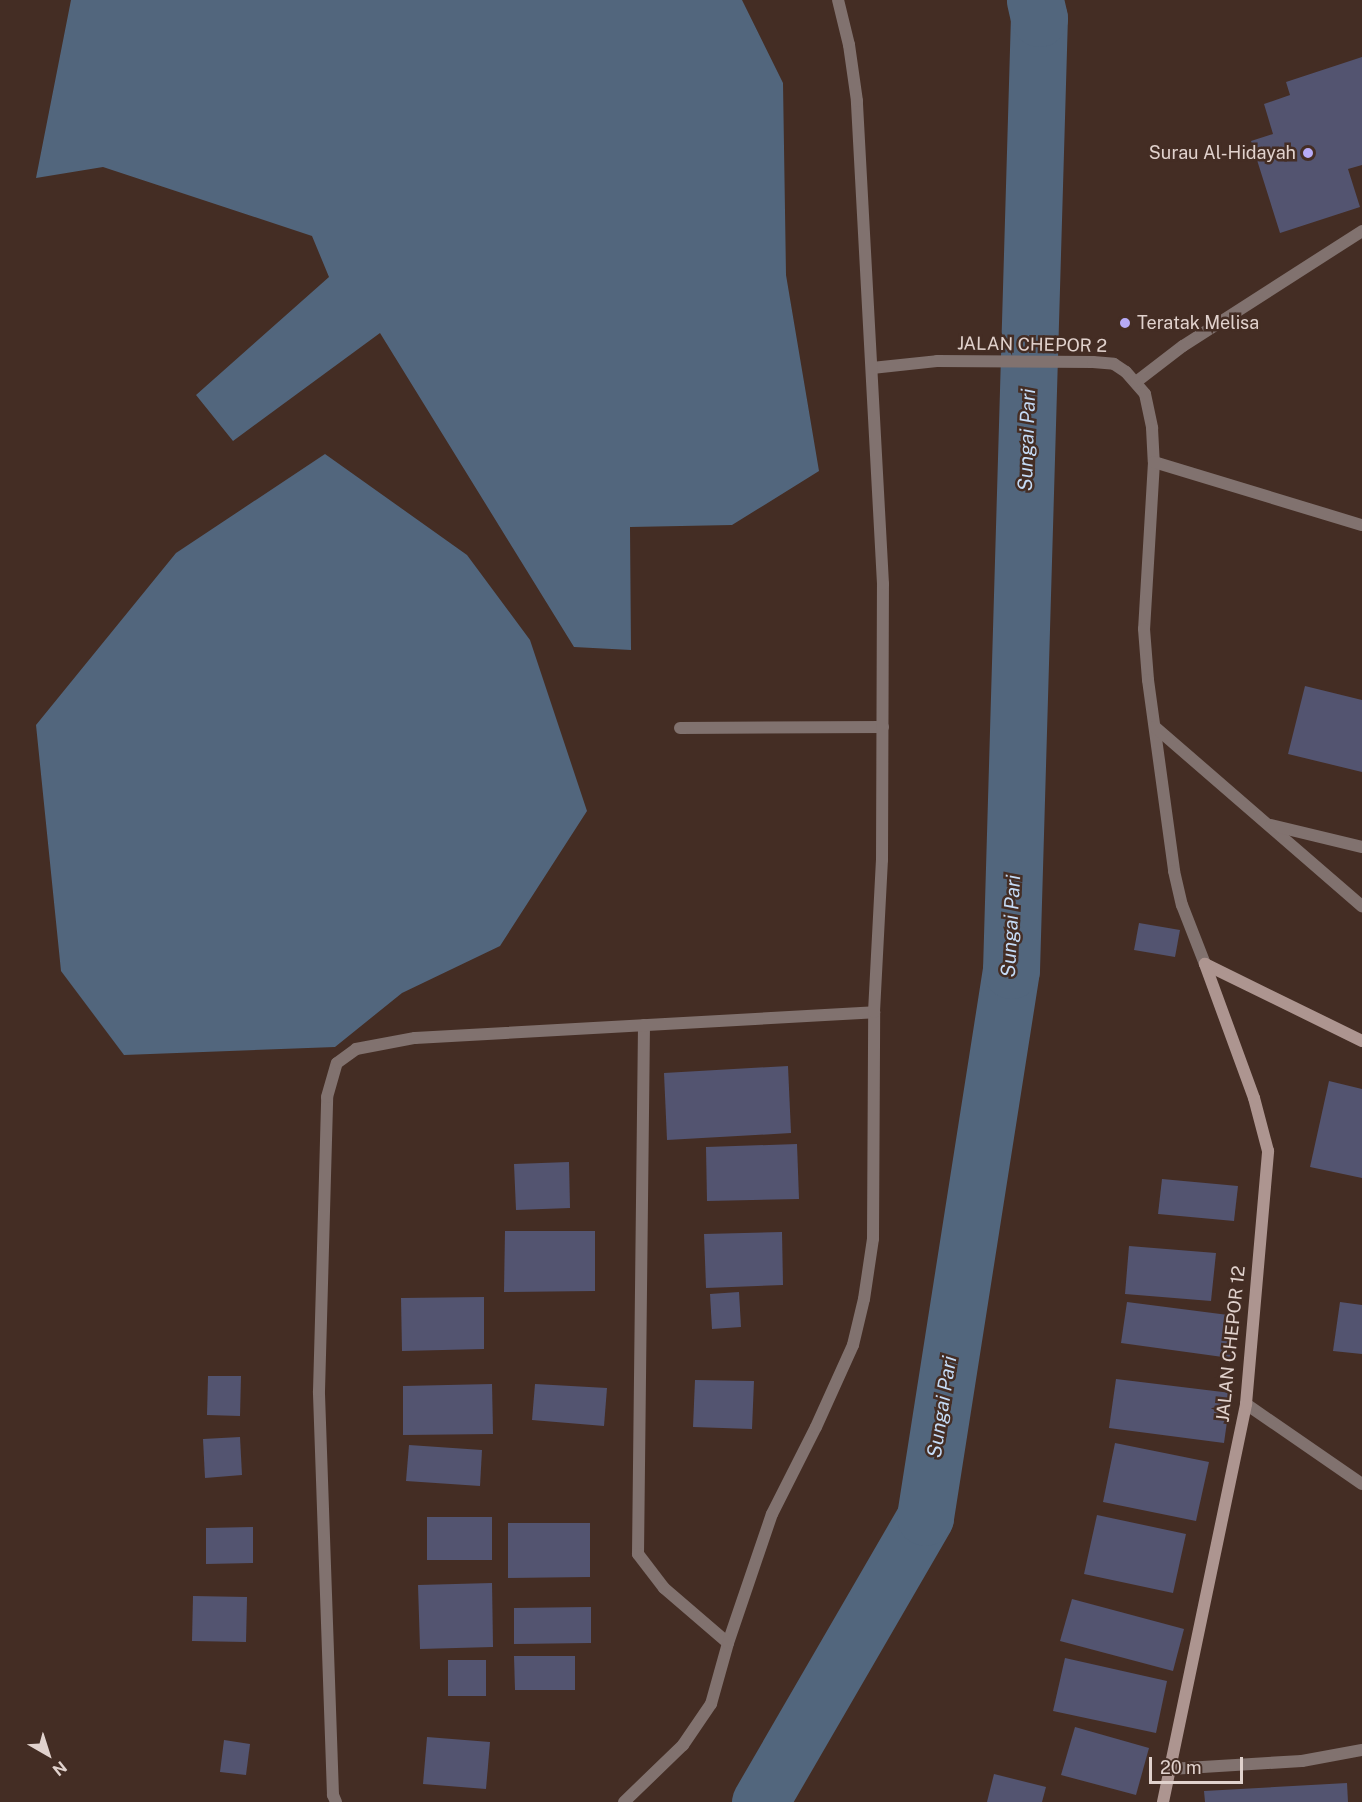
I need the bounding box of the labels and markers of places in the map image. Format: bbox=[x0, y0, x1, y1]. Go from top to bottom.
place label: Surau Al-Hidayah bbox=[1149, 142, 1296, 164]
marker: Surau Al-Hidayah bbox=[1301, 146, 1315, 160]
place label: Teratak Melisa bbox=[1137, 312, 1259, 334]
marker: Teratak Melisa bbox=[1118, 316, 1132, 330]

